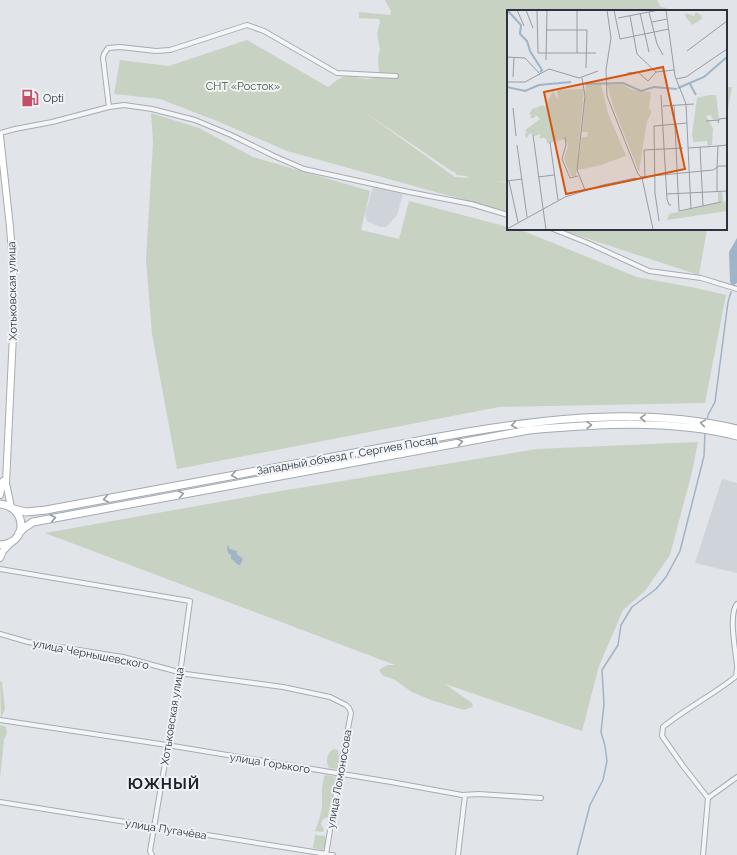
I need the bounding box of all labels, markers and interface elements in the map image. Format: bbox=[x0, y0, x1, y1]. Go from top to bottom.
inset map bbox=[507, 10, 727, 230]
park label: СНТ «Росток» bbox=[206, 80, 280, 93]
fuel station icon: Opti bbox=[20, 88, 40, 108]
place label: Opti bbox=[43, 92, 64, 105]
street label: Хотьковская улица bbox=[5, 241, 20, 341]
one-way arrow bbox=[640, 413, 646, 422]
one-way arrow bbox=[700, 419, 706, 427]
one-way arrow bbox=[510, 420, 517, 429]
one-way arrow bbox=[586, 421, 592, 429]
street label: Западный объезд г. Сергиев Посад bbox=[256, 433, 439, 478]
one-way arrow bbox=[457, 438, 463, 447]
one-way arrow bbox=[231, 471, 237, 479]
one-way arrow bbox=[178, 490, 184, 499]
one-way arrow bbox=[103, 494, 109, 503]
one-way arrow bbox=[50, 515, 56, 523]
street label: улица Чернышевского bbox=[32, 637, 151, 672]
street label: Хотьковская улица bbox=[158, 666, 187, 766]
street label: улица Ломоносова bbox=[324, 729, 355, 830]
street label: улица Горького bbox=[229, 751, 312, 776]
district label: ЮЖНЫЙ bbox=[128, 775, 200, 793]
street label: улица Пугачёва bbox=[124, 817, 208, 842]

